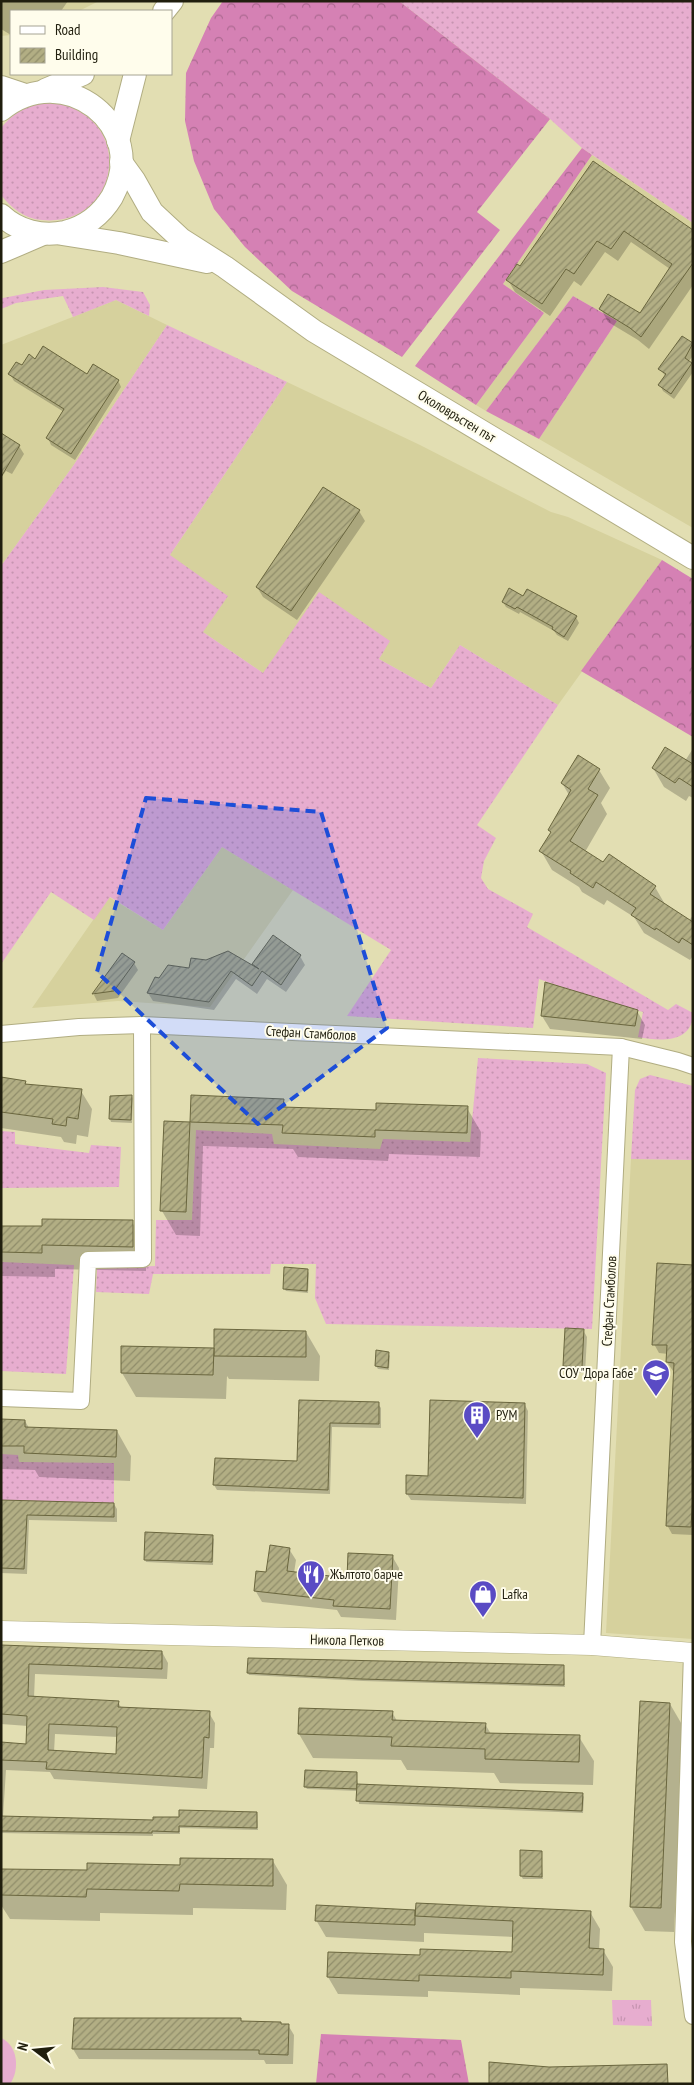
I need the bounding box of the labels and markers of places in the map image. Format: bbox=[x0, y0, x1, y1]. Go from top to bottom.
school or university icon: СОУ "Дора Габе" bbox=[641, 1358, 671, 1397]
place label: СОУ "Дора Габе" bbox=[559, 1364, 637, 1382]
building icon: РУМ bbox=[462, 1400, 492, 1439]
place label: РУМ bbox=[496, 1406, 517, 1424]
restaurant icon: Жълтото барче bbox=[296, 1559, 326, 1598]
place label: Жълтото барче bbox=[329, 1565, 403, 1583]
shop icon: Lafka bbox=[468, 1579, 498, 1618]
place label: Lafka bbox=[502, 1585, 528, 1603]

